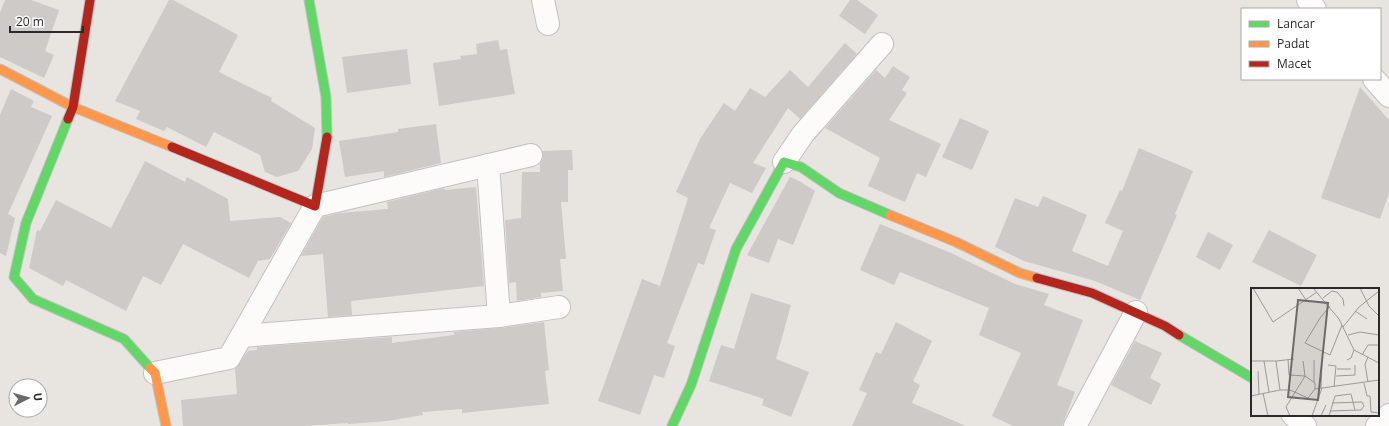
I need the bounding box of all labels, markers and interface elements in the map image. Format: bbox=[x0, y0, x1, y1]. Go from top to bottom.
scale bar bbox=[10, 8, 83, 34]
legend bbox=[1241, 8, 1381, 80]
text: 20 m bbox=[16, 13, 44, 30]
text: Lancar bbox=[1277, 15, 1315, 32]
text: Padat bbox=[1277, 35, 1309, 52]
text: Macet bbox=[1277, 55, 1311, 72]
inset map bbox=[1251, 288, 1379, 416]
north arrow bbox=[8, 378, 48, 418]
text: U bbox=[31, 392, 46, 402]

